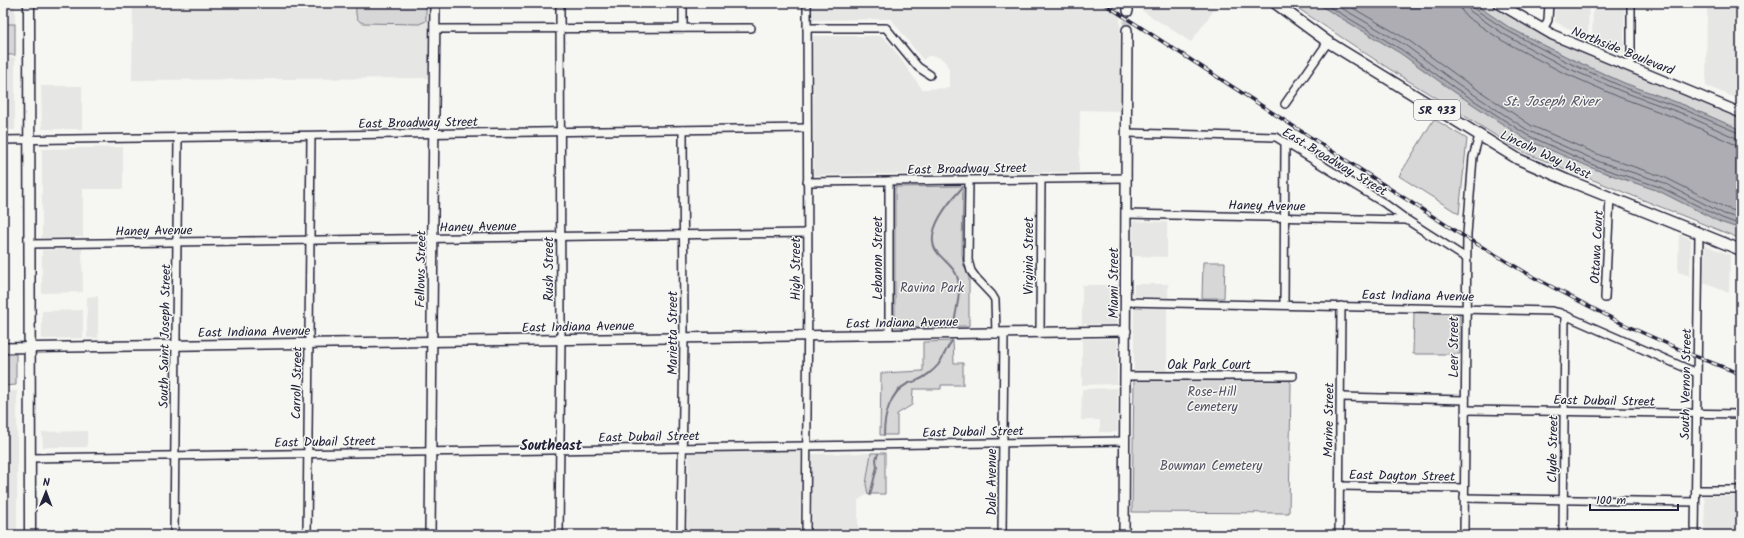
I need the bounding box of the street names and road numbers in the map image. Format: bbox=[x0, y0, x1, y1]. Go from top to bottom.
street label: Northside Boulevard bbox=[1568, 21, 1677, 82]
road number: SR 933 bbox=[1414, 100, 1460, 120]
street label: East Broadway Street bbox=[358, 112, 479, 135]
street label: East Broadway Street bbox=[1278, 122, 1392, 203]
street label: Lincoln Way West bbox=[1496, 125, 1595, 186]
street label: East Broadway Street bbox=[907, 158, 1028, 181]
street label: Haney Avenue bbox=[1228, 195, 1306, 218]
street label: Ottawa Court bbox=[1585, 209, 1610, 284]
street label: Lebanon Street bbox=[868, 215, 889, 300]
street label: Haney Avenue bbox=[439, 216, 517, 239]
street label: Virginia Street bbox=[1019, 216, 1040, 295]
street label: Haney Avenue bbox=[115, 220, 193, 243]
street label: Fellows Street bbox=[410, 229, 433, 308]
street label: Rush Street bbox=[539, 236, 560, 301]
street label: High Street bbox=[786, 236, 807, 301]
street label: Miami Street bbox=[1104, 246, 1125, 319]
street label: South Saint Joseph Street bbox=[154, 263, 177, 408]
street label: East Indiana Avenue bbox=[1361, 285, 1475, 308]
street label: Marietta Street bbox=[663, 290, 684, 375]
street label: East Indiana Avenue bbox=[846, 312, 959, 335]
street label: Leer Street bbox=[1444, 315, 1465, 378]
street label: East Indiana Avenue bbox=[522, 316, 635, 339]
street label: East Indiana Avenue bbox=[198, 321, 311, 344]
street label: South Vernon Street bbox=[1675, 327, 1698, 440]
street label: Carroll Street bbox=[286, 345, 309, 420]
street label: Oak Park Court bbox=[1167, 355, 1252, 376]
street label: Marine Street bbox=[1318, 382, 1341, 458]
street label: East Dubail Street bbox=[1553, 390, 1656, 413]
street label: Clyde Street bbox=[1542, 414, 1565, 483]
street label: East Dubail Street bbox=[922, 421, 1025, 444]
street label: East Dubail Street bbox=[598, 426, 701, 449]
street label: East Dubail Street bbox=[274, 431, 377, 454]
street label: Dale Avenue bbox=[982, 448, 1003, 516]
street label: East Dayton Street bbox=[1349, 465, 1456, 488]

